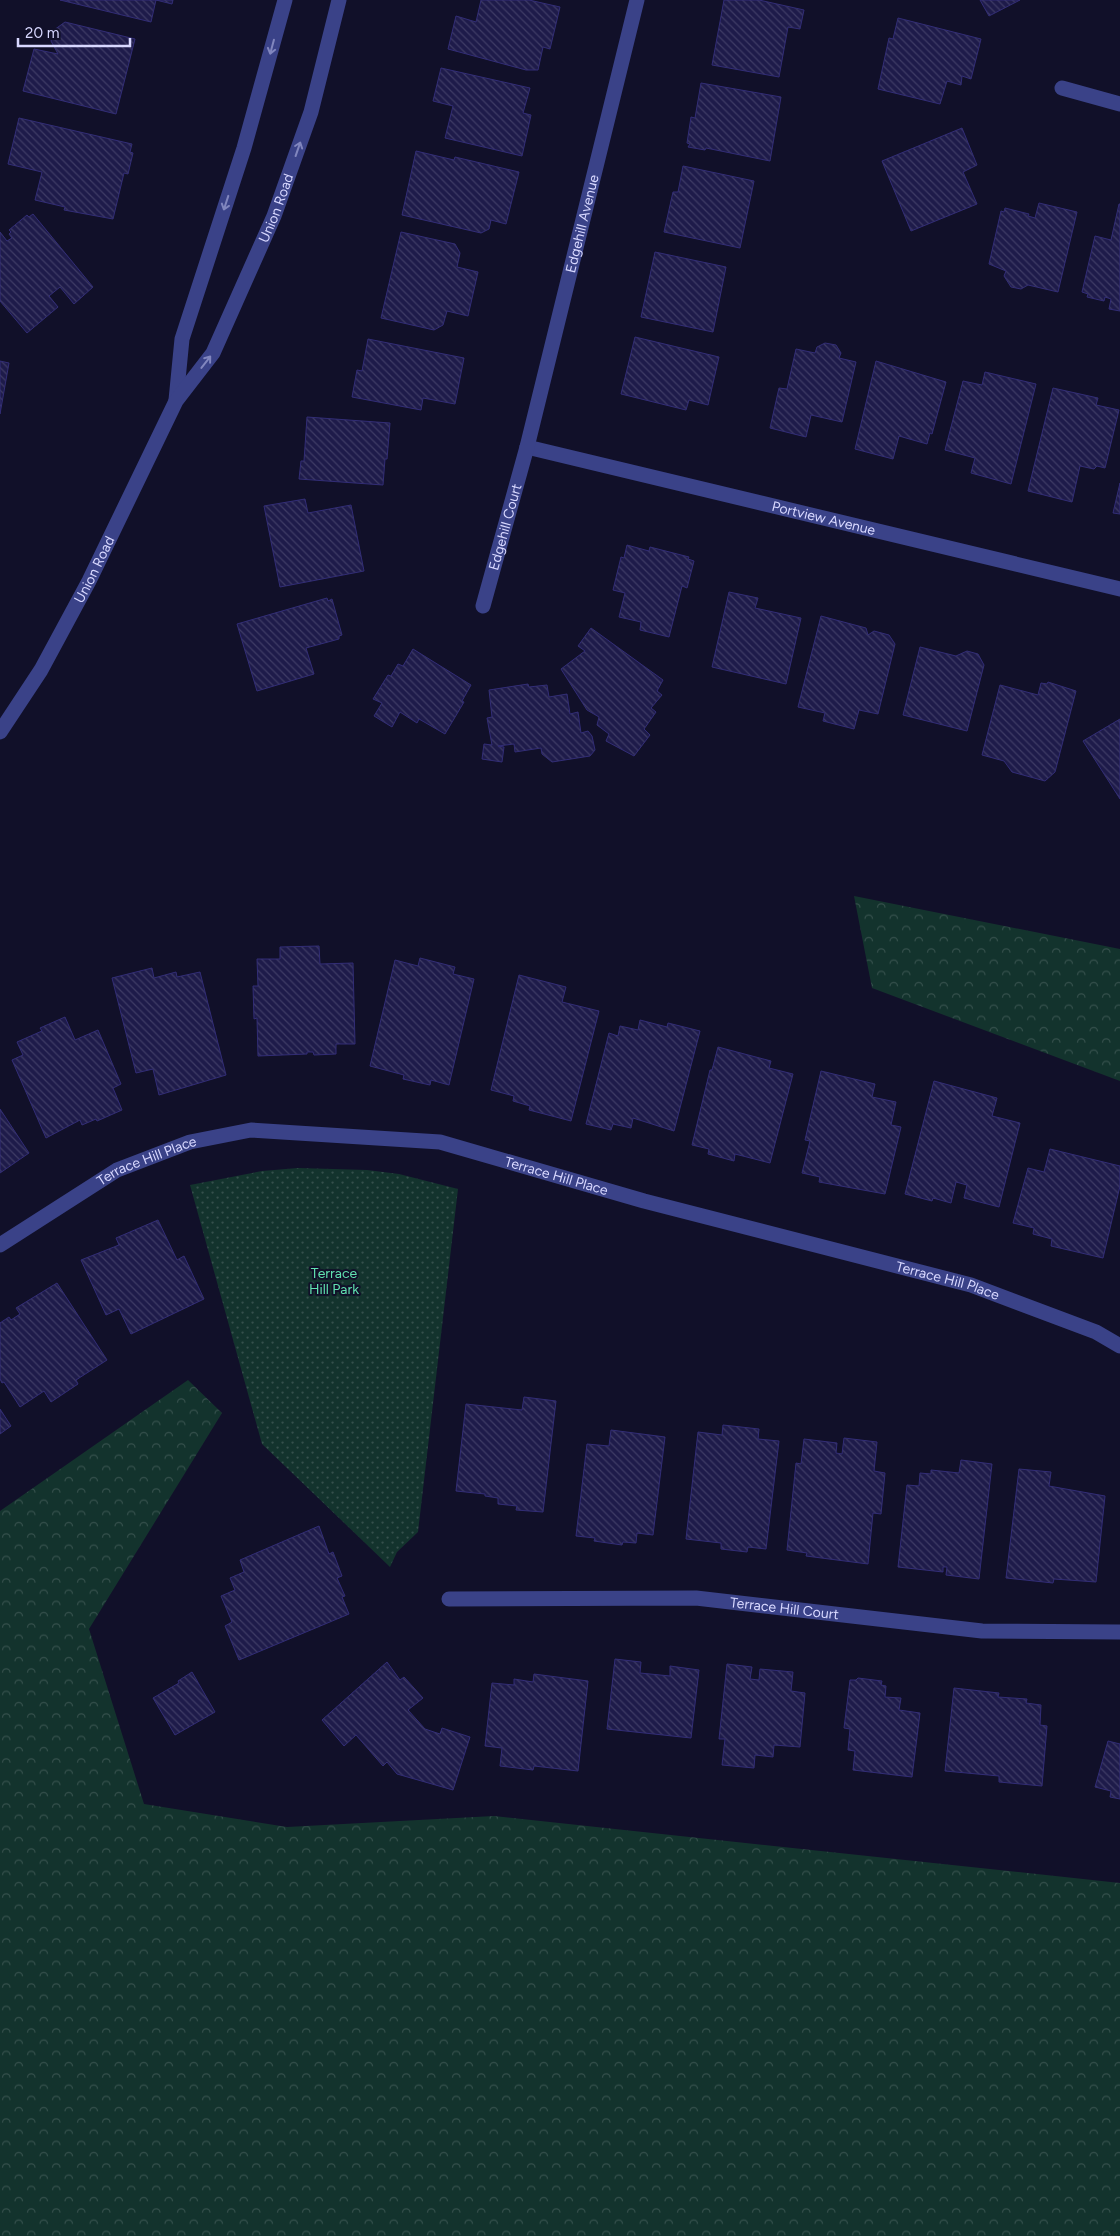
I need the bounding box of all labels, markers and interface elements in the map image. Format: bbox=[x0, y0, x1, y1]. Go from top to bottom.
scale bar bbox=[18, 15, 130, 47]
text: 20 m bbox=[25, 24, 59, 42]
one-way arrow bbox=[266, 39, 276, 55]
one-way arrow bbox=[294, 142, 303, 158]
street label: Union Road bbox=[255, 172, 297, 245]
street label: Edgehill Avenue bbox=[562, 173, 603, 275]
one-way arrow bbox=[221, 195, 231, 211]
one-way arrow bbox=[200, 356, 211, 369]
street label: Edgehill Court bbox=[485, 482, 525, 572]
street label: Portview Avenue bbox=[770, 498, 877, 539]
street label: Union Road bbox=[71, 534, 118, 606]
street label: Terrace Hill Place bbox=[94, 1133, 198, 1190]
street label: Terrace Hill Place bbox=[503, 1153, 610, 1199]
street label: Terrace Hill Place bbox=[894, 1258, 1002, 1304]
park label: Terrace Hill Park bbox=[309, 1265, 359, 1298]
street label: Terrace Hill Court bbox=[729, 1594, 840, 1623]

